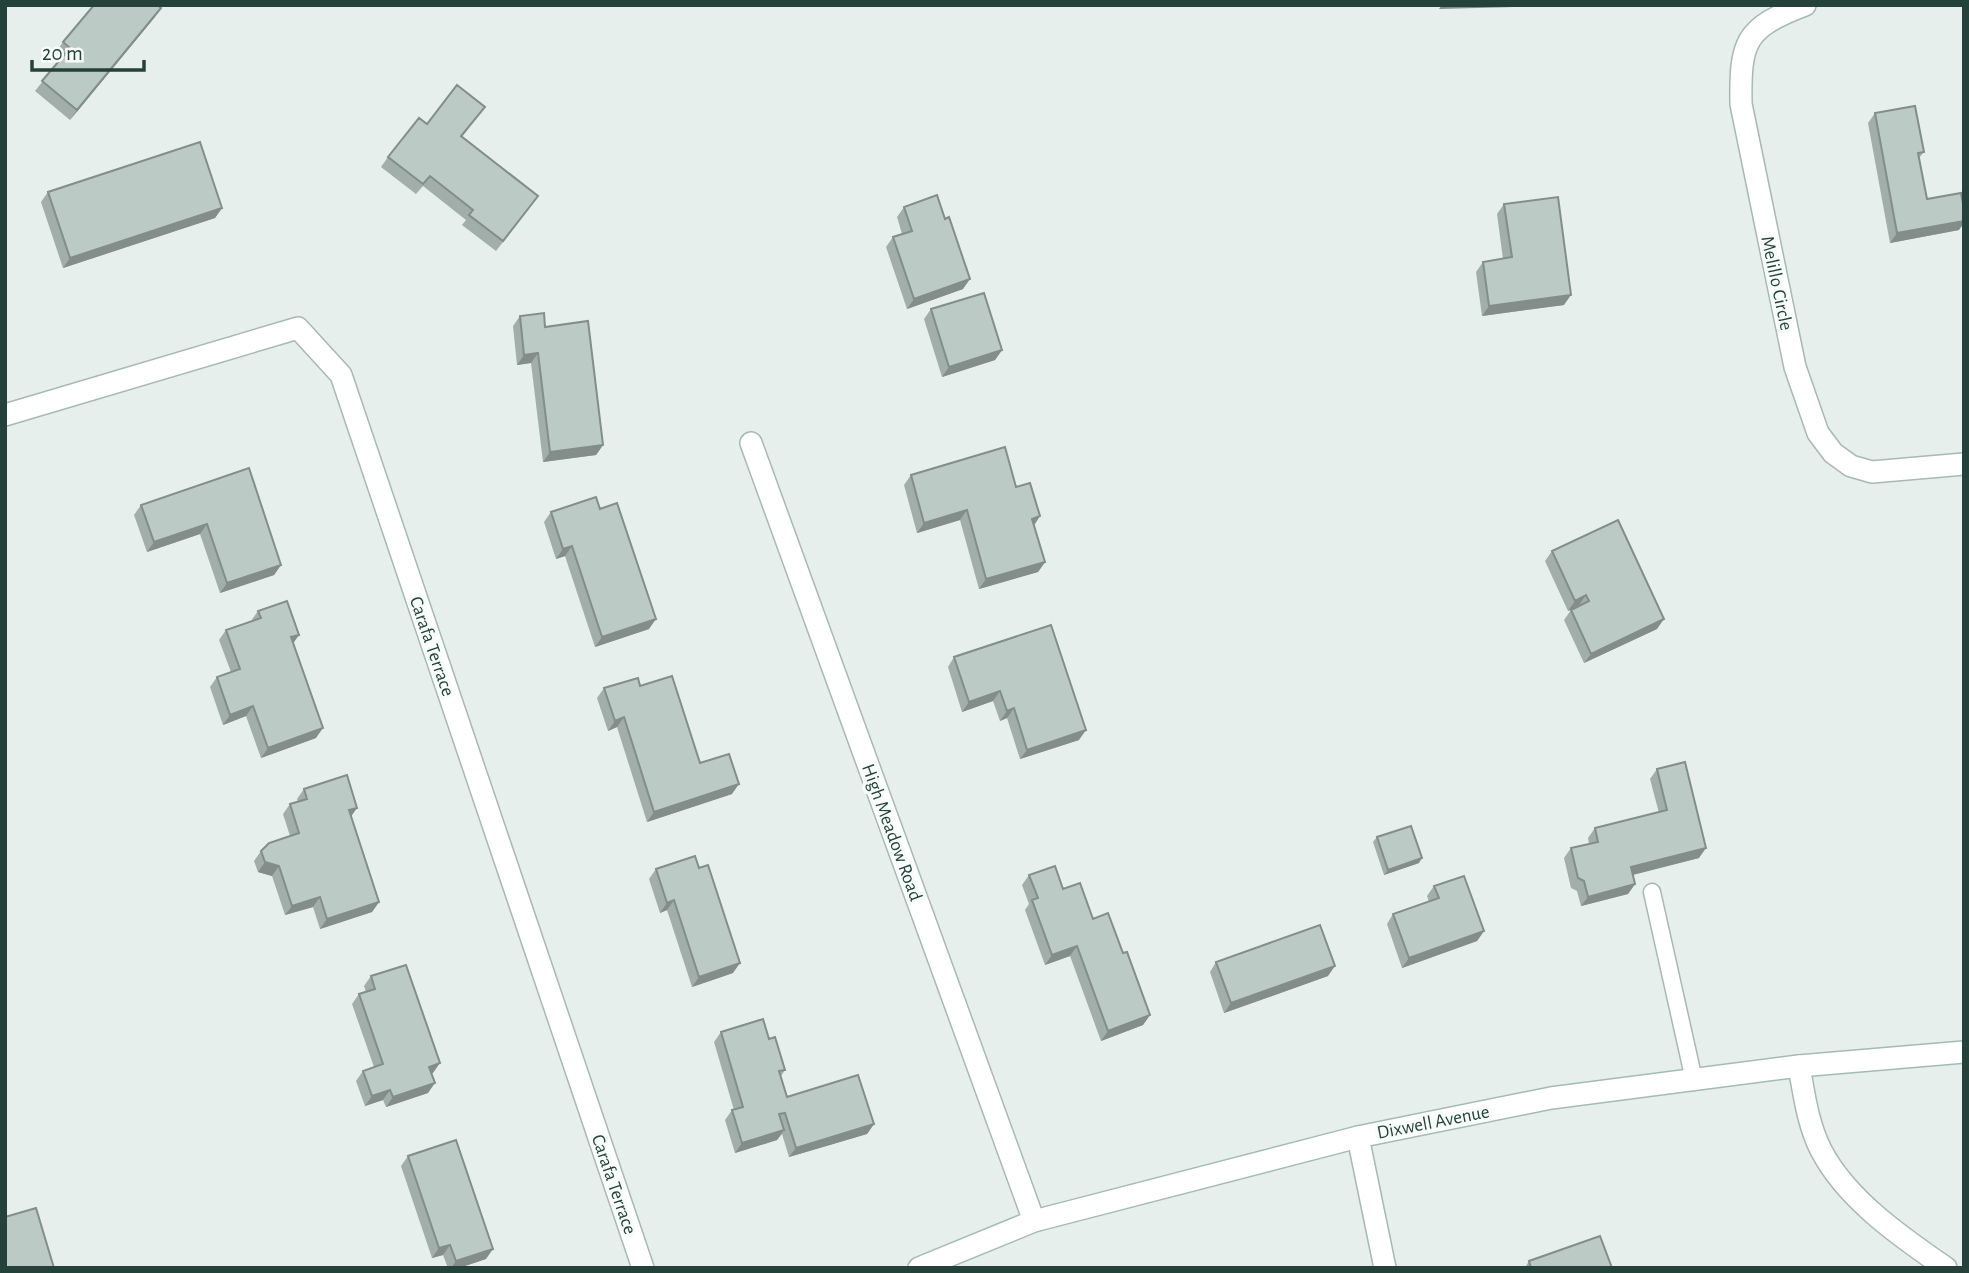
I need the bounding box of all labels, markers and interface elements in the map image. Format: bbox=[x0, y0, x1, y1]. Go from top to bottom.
scale bar bbox=[32, 28, 144, 72]
text: 20 m bbox=[42, 43, 83, 64]
street label: Melillo Circle bbox=[1757, 234, 1796, 332]
street label: Carafa Terrace bbox=[406, 594, 458, 699]
street label: High Meadow Road bbox=[858, 761, 925, 904]
street label: Dixwell Avenue bbox=[1375, 1102, 1491, 1143]
street label: Carafa Terrace bbox=[588, 1132, 640, 1237]

